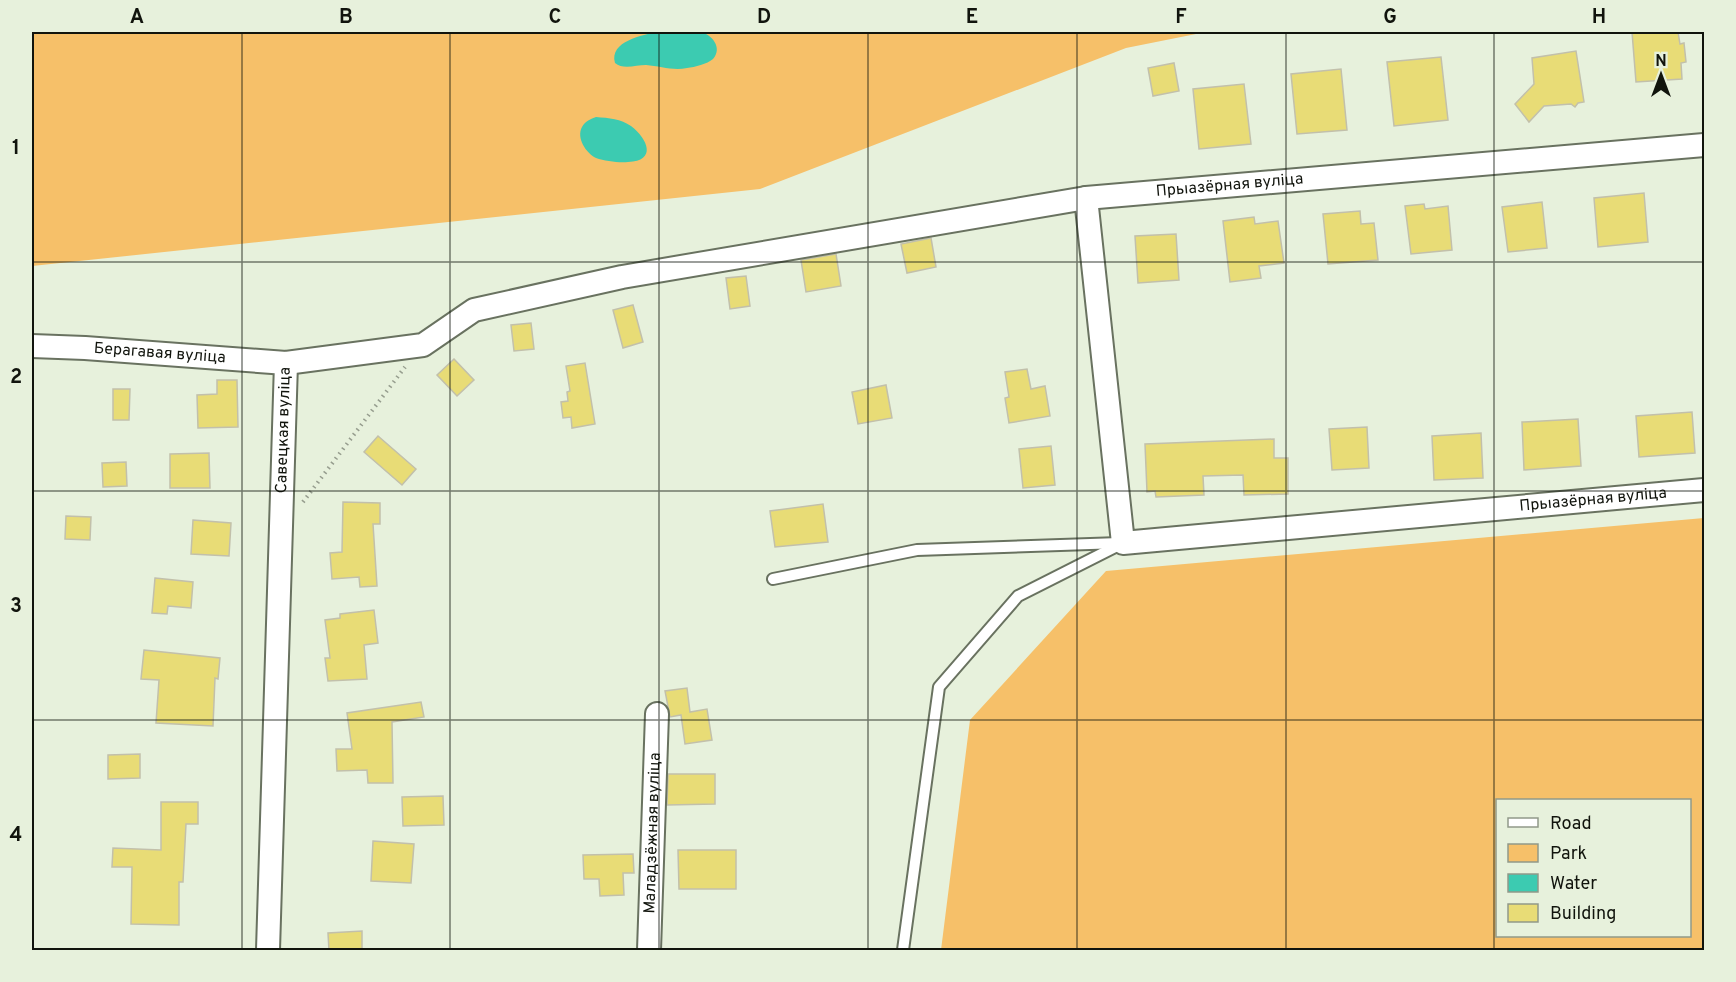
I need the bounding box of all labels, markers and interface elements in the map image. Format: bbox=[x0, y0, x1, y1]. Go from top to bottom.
text: A bbox=[130, 5, 144, 31]
text: B bbox=[339, 5, 353, 31]
text: C bbox=[549, 5, 561, 31]
text: D bbox=[757, 5, 771, 31]
text: E bbox=[966, 5, 978, 31]
text: F bbox=[1175, 5, 1187, 31]
text: G bbox=[1383, 5, 1397, 31]
text: H bbox=[1592, 5, 1606, 31]
north arrow bbox=[1631, 45, 1691, 105]
text: N bbox=[1655, 52, 1667, 72]
text: 1 bbox=[12, 136, 20, 162]
street label: Прыазёрная вуліца bbox=[1155, 169, 1304, 202]
street label: Берагавая вуліца bbox=[93, 339, 226, 368]
text: 2 bbox=[10, 365, 22, 391]
street label: Савецкая вуліца bbox=[272, 367, 296, 494]
street label: Прыазёрная вуліца bbox=[1519, 483, 1668, 517]
text: 3 bbox=[10, 594, 22, 620]
street label: Маладзёжная вуліца bbox=[640, 752, 666, 914]
legend bbox=[1496, 799, 1691, 937]
text: Road bbox=[1550, 813, 1592, 836]
text: 4 bbox=[10, 823, 22, 849]
text: Park bbox=[1550, 843, 1587, 866]
text: Water bbox=[1550, 873, 1597, 896]
text: Building bbox=[1550, 903, 1616, 926]

